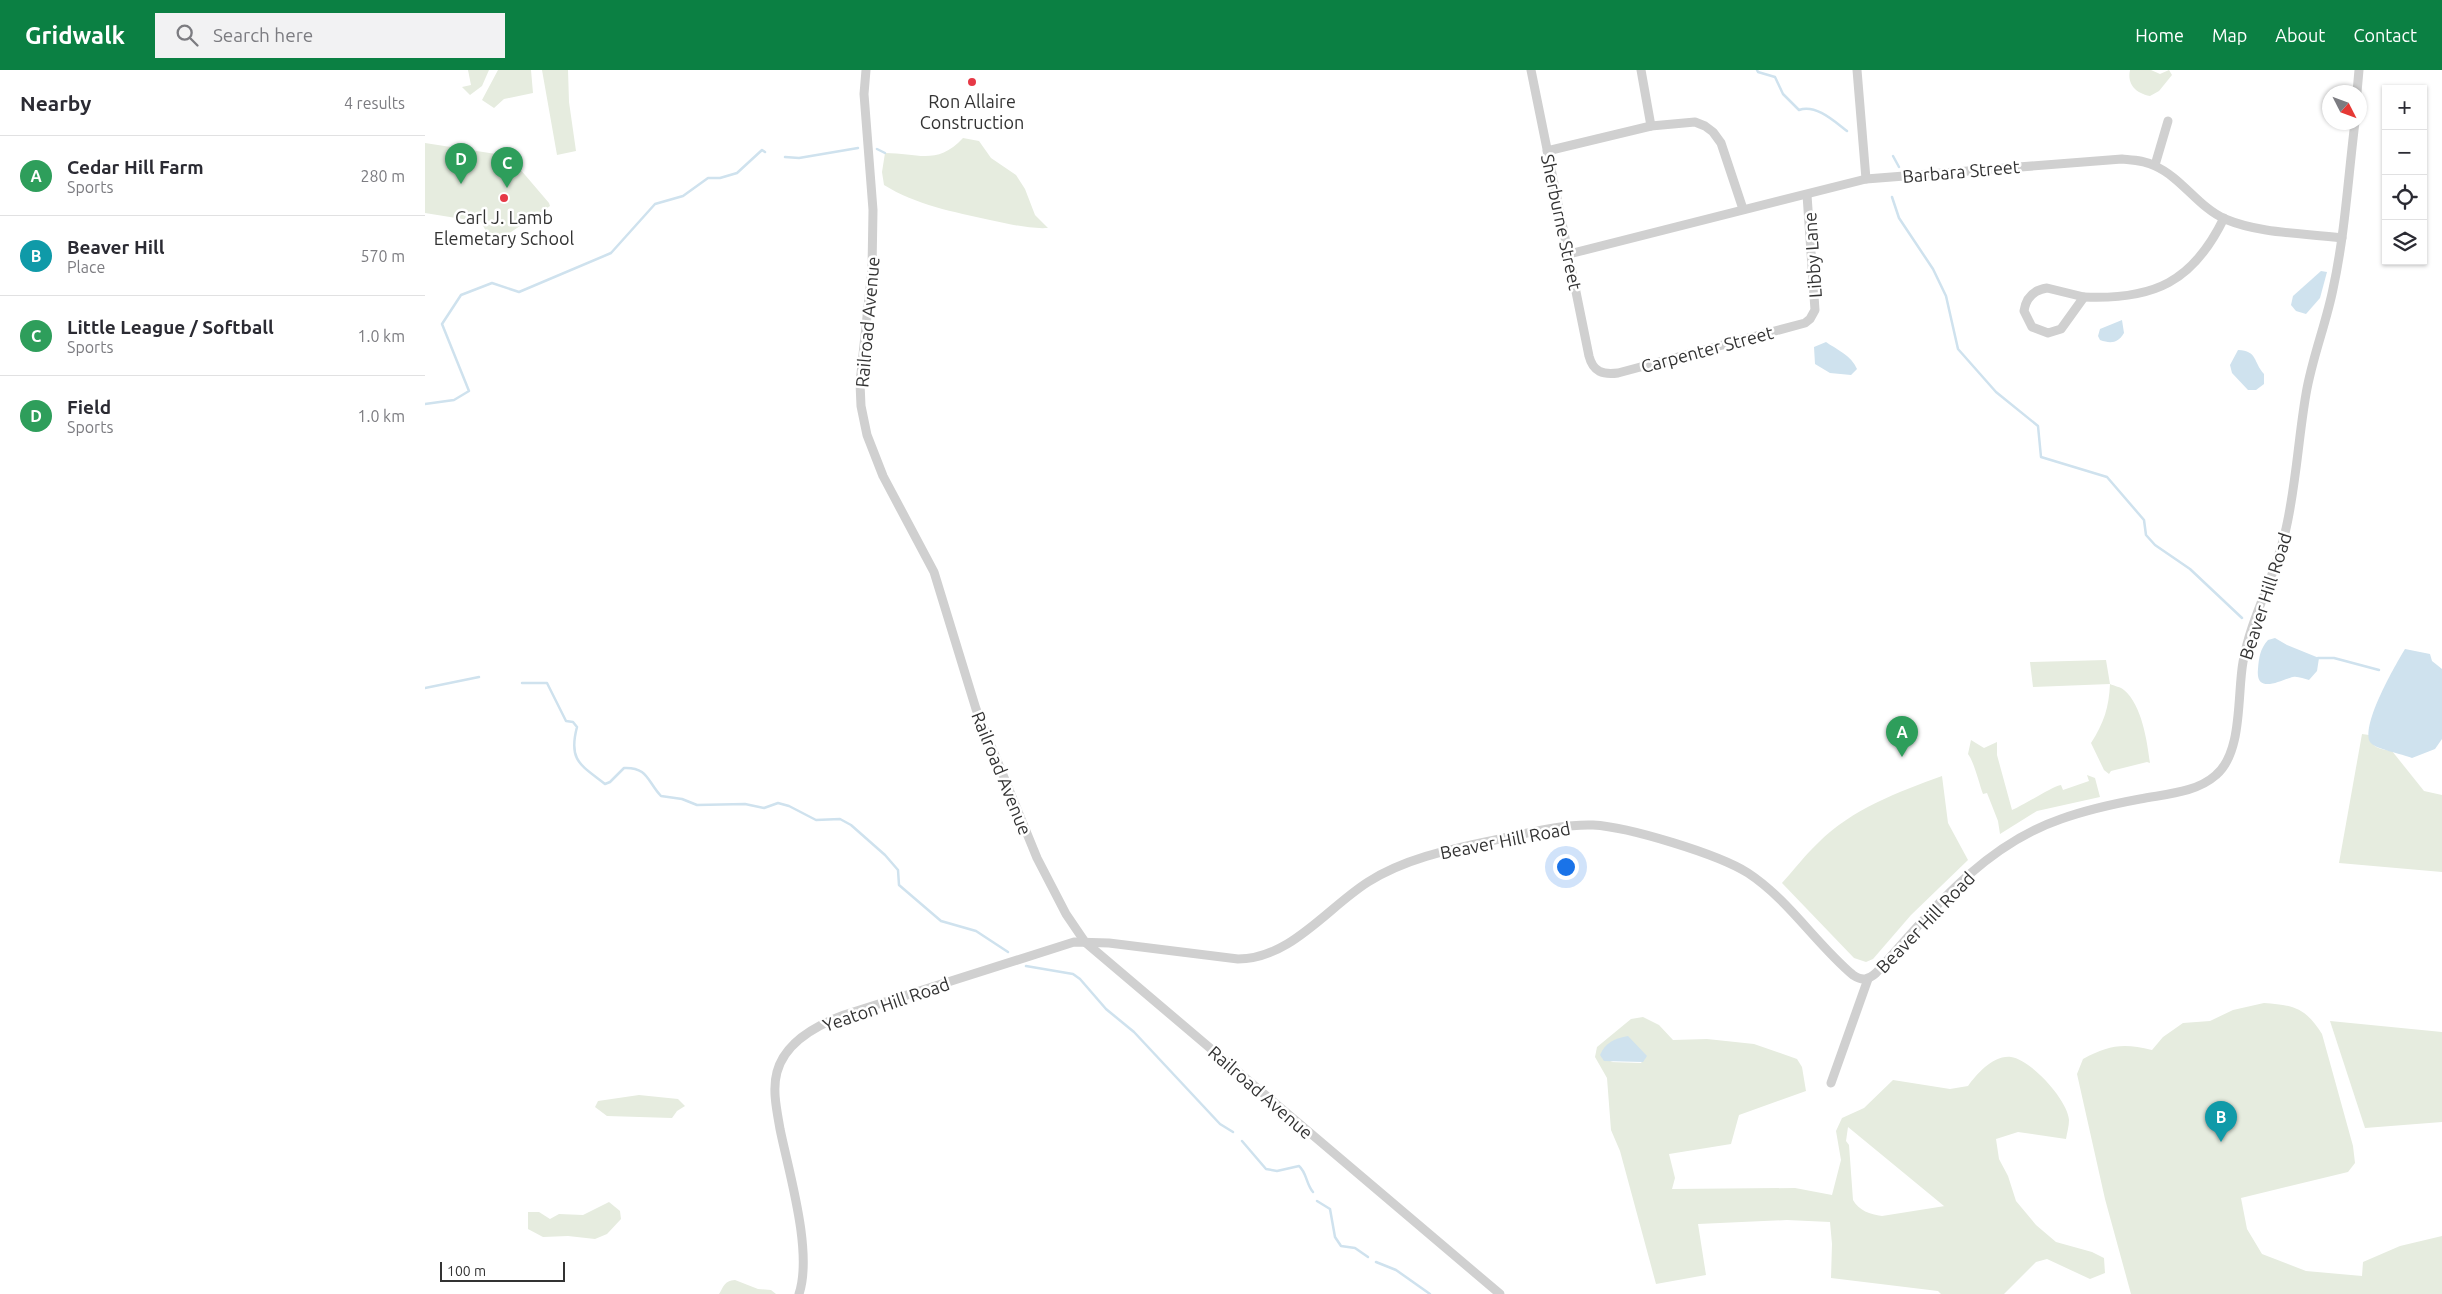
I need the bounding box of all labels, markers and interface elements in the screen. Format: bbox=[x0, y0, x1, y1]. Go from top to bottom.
search box bbox=[155, 13, 505, 58]
icon: search bbox=[173, 21, 201, 49]
text: Gridwalk bbox=[25, 22, 125, 49]
text: Search here bbox=[213, 24, 313, 46]
text: Home bbox=[2135, 25, 2184, 45]
text: Map bbox=[2212, 25, 2247, 45]
text: About bbox=[2275, 25, 2325, 45]
text: Contact bbox=[2353, 25, 2417, 45]
marker: Ron Allaire Construction bbox=[966, 76, 978, 88]
north arrow bbox=[2322, 85, 2367, 130]
map controls bbox=[2382, 85, 2427, 265]
button: + bbox=[2382, 85, 2427, 130]
text: Nearby bbox=[20, 91, 91, 115]
place label: Ron Allaire Construction bbox=[920, 91, 1024, 132]
text: 4 results bbox=[344, 94, 405, 112]
button: − bbox=[2382, 130, 2427, 175]
pin: D bbox=[445, 143, 477, 184]
pin: C bbox=[491, 147, 523, 188]
street label: Sherburne Street bbox=[1538, 152, 1586, 292]
text: Cedar Hill Farm bbox=[67, 156, 204, 178]
street label: Barbara Street bbox=[1901, 156, 2021, 186]
text: A bbox=[30, 167, 42, 185]
text: 280 m bbox=[360, 167, 405, 185]
button: locate bbox=[2382, 175, 2427, 220]
text: Sports bbox=[67, 178, 113, 196]
marker: Carl J. Lamb Elemetary School bbox=[498, 192, 510, 204]
place label: Carl J. Lamb Elemetary School bbox=[434, 207, 574, 248]
street label: Libby Lane bbox=[1799, 211, 1825, 299]
button: layers bbox=[2382, 220, 2427, 265]
text: Beaver Hill bbox=[67, 236, 164, 258]
text: B bbox=[31, 247, 41, 265]
text: 570 m bbox=[360, 247, 405, 265]
street label: Railroad Avenue bbox=[851, 256, 883, 388]
text: Place bbox=[67, 258, 105, 276]
text: Little League / Softball bbox=[67, 316, 274, 338]
street label: Carpenter Street bbox=[1639, 322, 1775, 376]
text: C bbox=[31, 327, 41, 345]
text: 1.0 km bbox=[357, 327, 405, 345]
text: Sports bbox=[67, 338, 113, 356]
text: Field bbox=[67, 396, 111, 418]
text: D bbox=[30, 407, 42, 425]
text: 1.0 km bbox=[357, 407, 405, 425]
text: Sports bbox=[67, 418, 113, 436]
street label: Beaver Hill Road bbox=[2235, 530, 2295, 662]
street label: Railroad Avenue bbox=[968, 708, 1036, 838]
pin: A bbox=[1886, 716, 1918, 757]
street label: Beaver Hill Road bbox=[1438, 818, 1572, 862]
your location bbox=[1553, 854, 1579, 880]
street label: Beaver Hill Road bbox=[1872, 868, 1978, 976]
street label: Yeaton Hill Road bbox=[820, 973, 952, 1035]
street label: Railroad Avenue bbox=[1205, 1041, 1317, 1143]
pin: B bbox=[2205, 1101, 2237, 1142]
scale bar bbox=[440, 1259, 565, 1282]
text: 100 m bbox=[447, 1263, 486, 1279]

